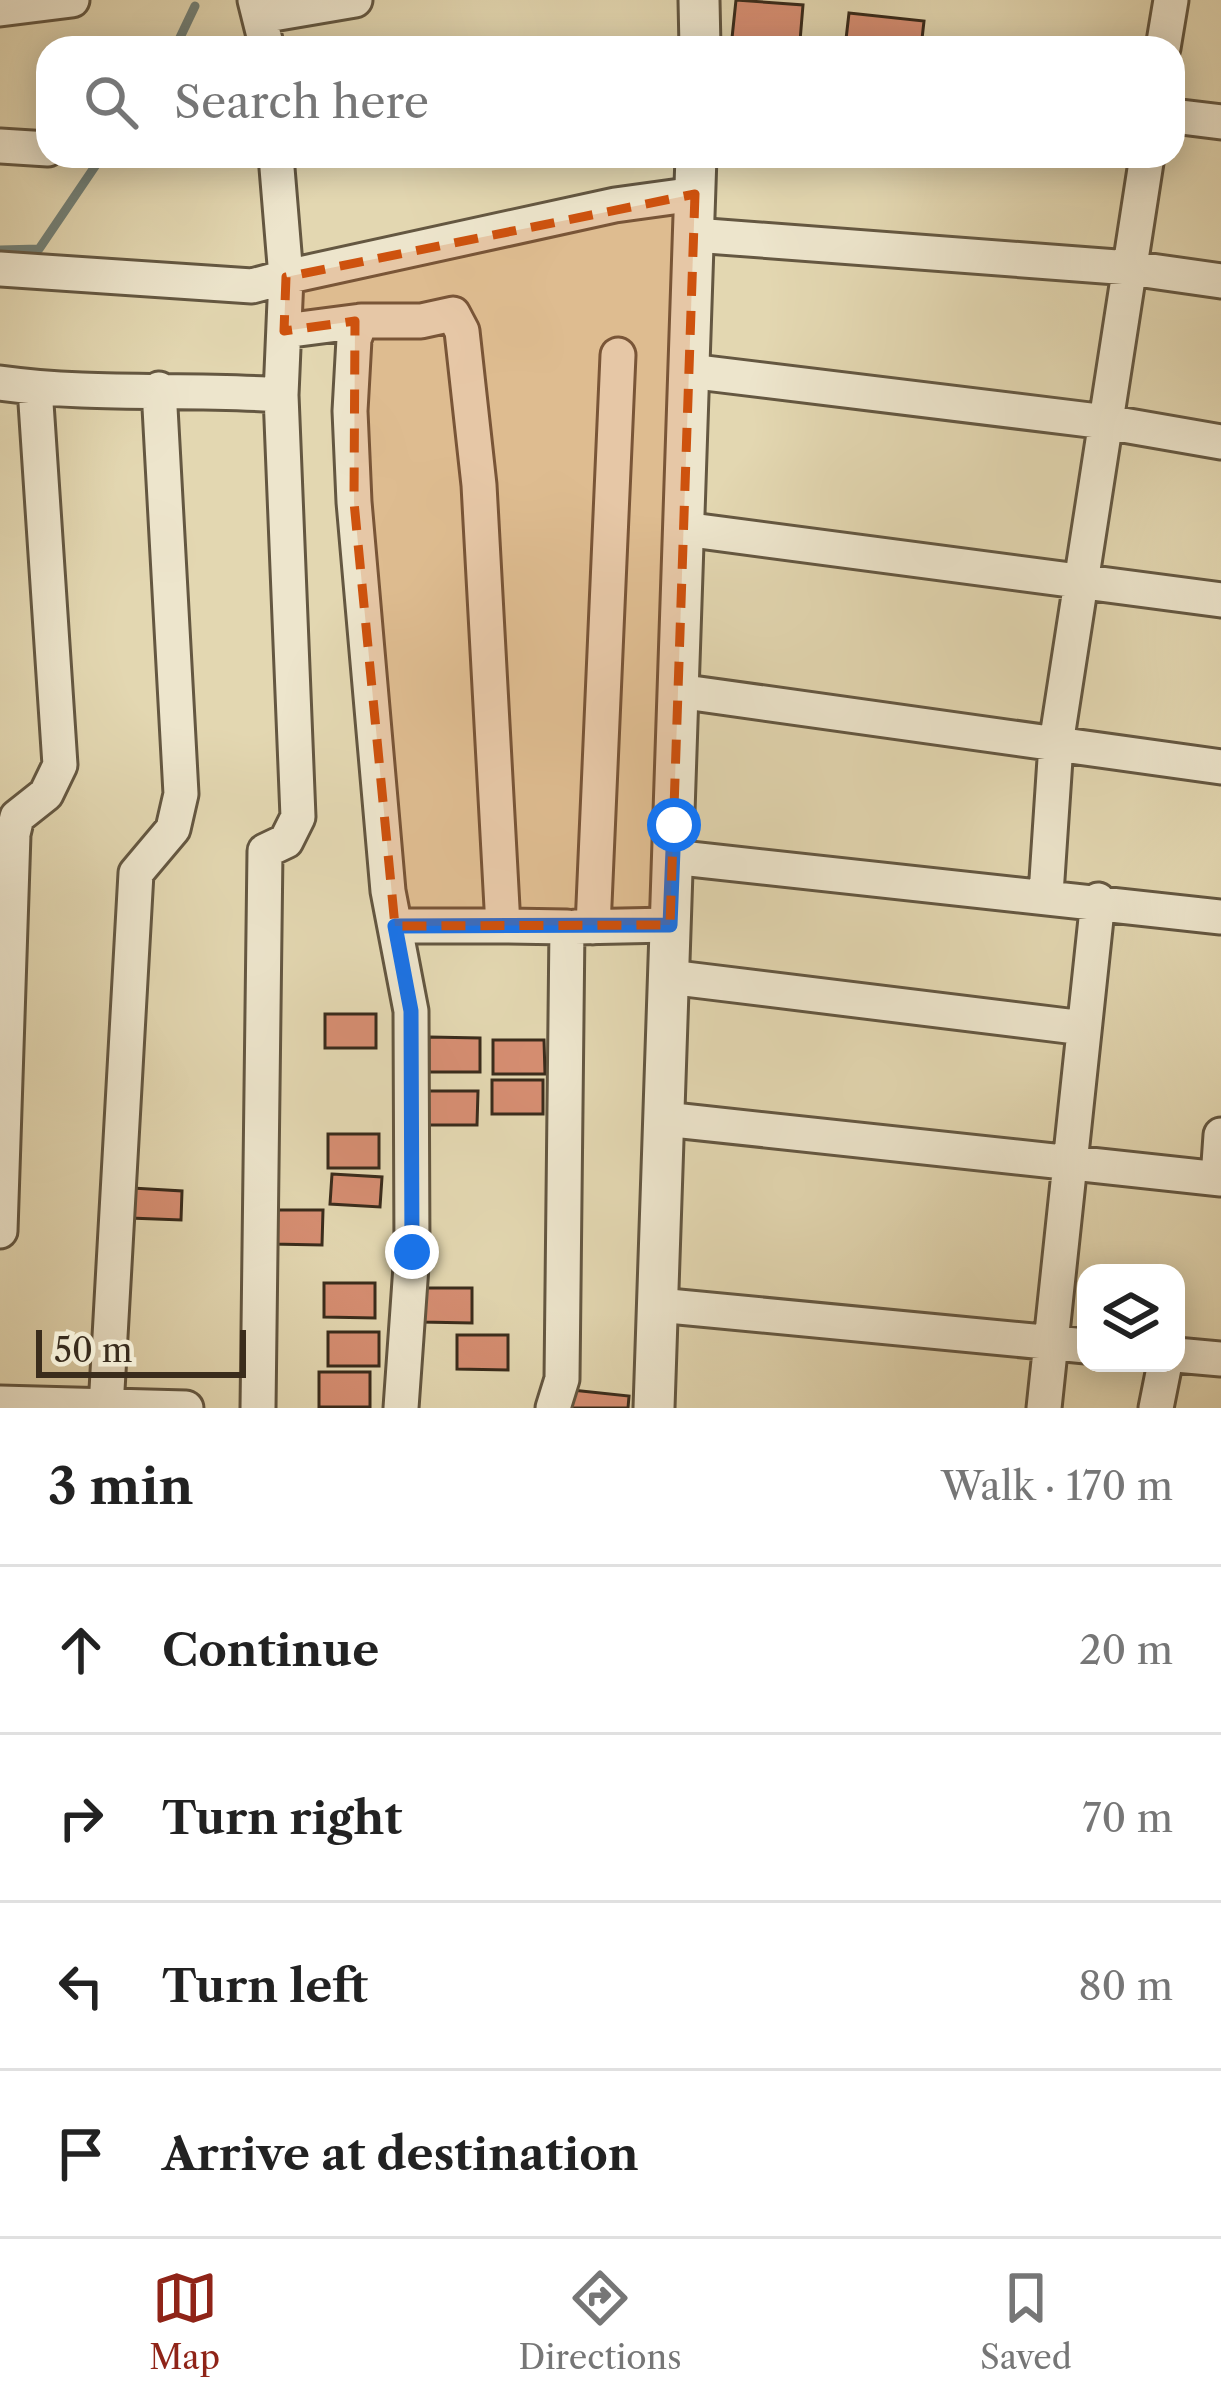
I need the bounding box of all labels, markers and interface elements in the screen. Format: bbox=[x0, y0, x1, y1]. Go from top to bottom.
search box bbox=[36, 36, 1185, 168]
icon: search bbox=[78, 69, 144, 135]
text: Search here bbox=[174, 74, 429, 130]
route start bbox=[647, 798, 701, 852]
route end bbox=[385, 1225, 439, 1279]
map controls bbox=[1077, 1264, 1185, 1372]
button: layers bbox=[1077, 1264, 1185, 1372]
scale bar bbox=[36, 1324, 246, 1377]
text: 50 m bbox=[54, 1330, 132, 1371]
text: 3 min bbox=[48, 1455, 194, 1517]
text: Walk · 170 m bbox=[941, 1462, 1173, 1510]
icon: ahead bbox=[48, 1617, 114, 1683]
text: Continue bbox=[162, 1622, 379, 1678]
text: 20 m bbox=[1079, 1626, 1173, 1674]
icon: right bbox=[48, 1785, 114, 1851]
text: Turn right bbox=[162, 1790, 402, 1846]
text: 70 m bbox=[1082, 1794, 1173, 1842]
icon: left bbox=[48, 1953, 114, 2019]
text: Turn left bbox=[162, 1958, 368, 2014]
text: 80 m bbox=[1078, 1962, 1173, 2010]
icon: arrive bbox=[48, 2121, 114, 2187]
text: Arrive at destination bbox=[162, 2126, 639, 2182]
tab: Map bbox=[149, 2265, 220, 2378]
tab: Directions bbox=[519, 2265, 682, 2378]
tab: Saved bbox=[980, 2265, 1072, 2378]

